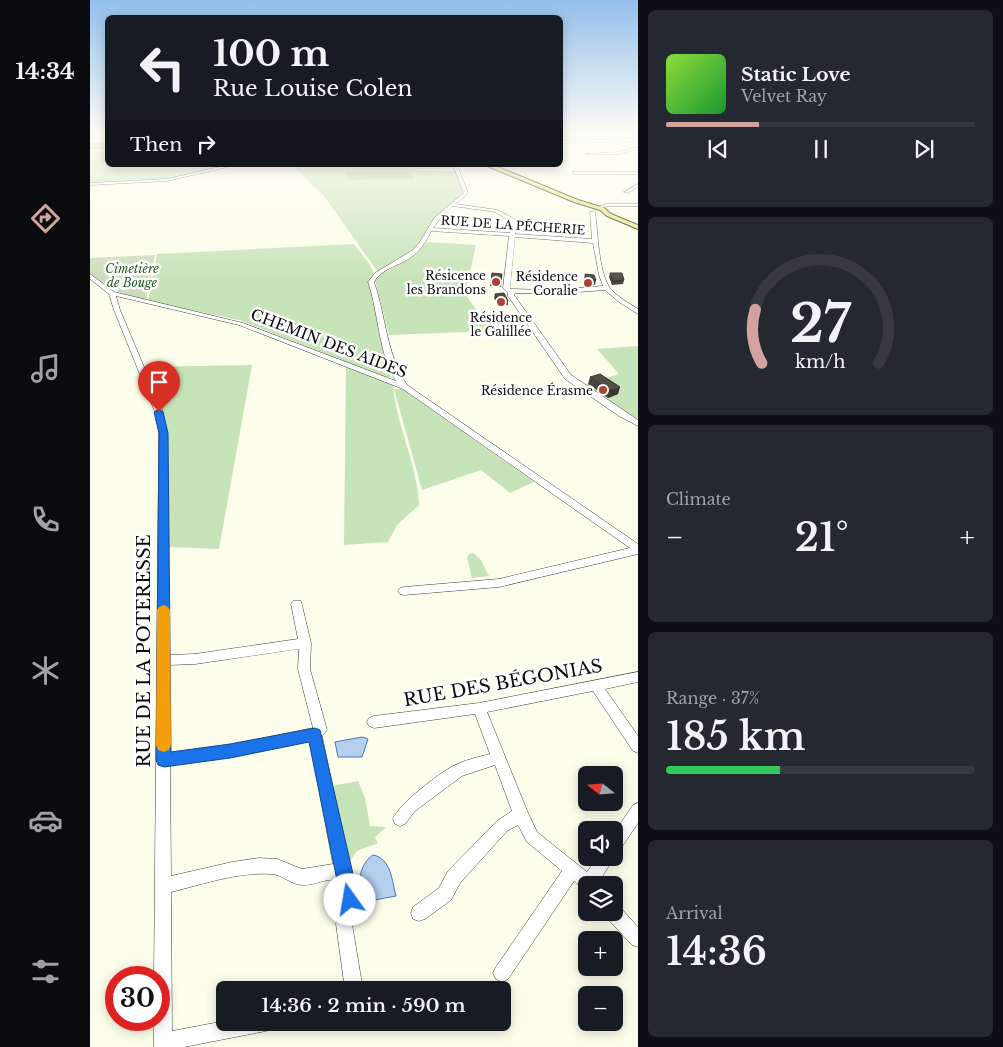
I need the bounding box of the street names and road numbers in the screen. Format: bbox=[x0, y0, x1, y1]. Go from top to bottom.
street label: RUE DE LA PÊCHERIE bbox=[440, 211, 586, 238]
street label: CHEMIN DES AIDES bbox=[248, 304, 410, 382]
street label: RUE DE LA POTERESSE bbox=[133, 534, 155, 768]
street label: RUE DES BÉGONIAS bbox=[402, 654, 604, 711]

